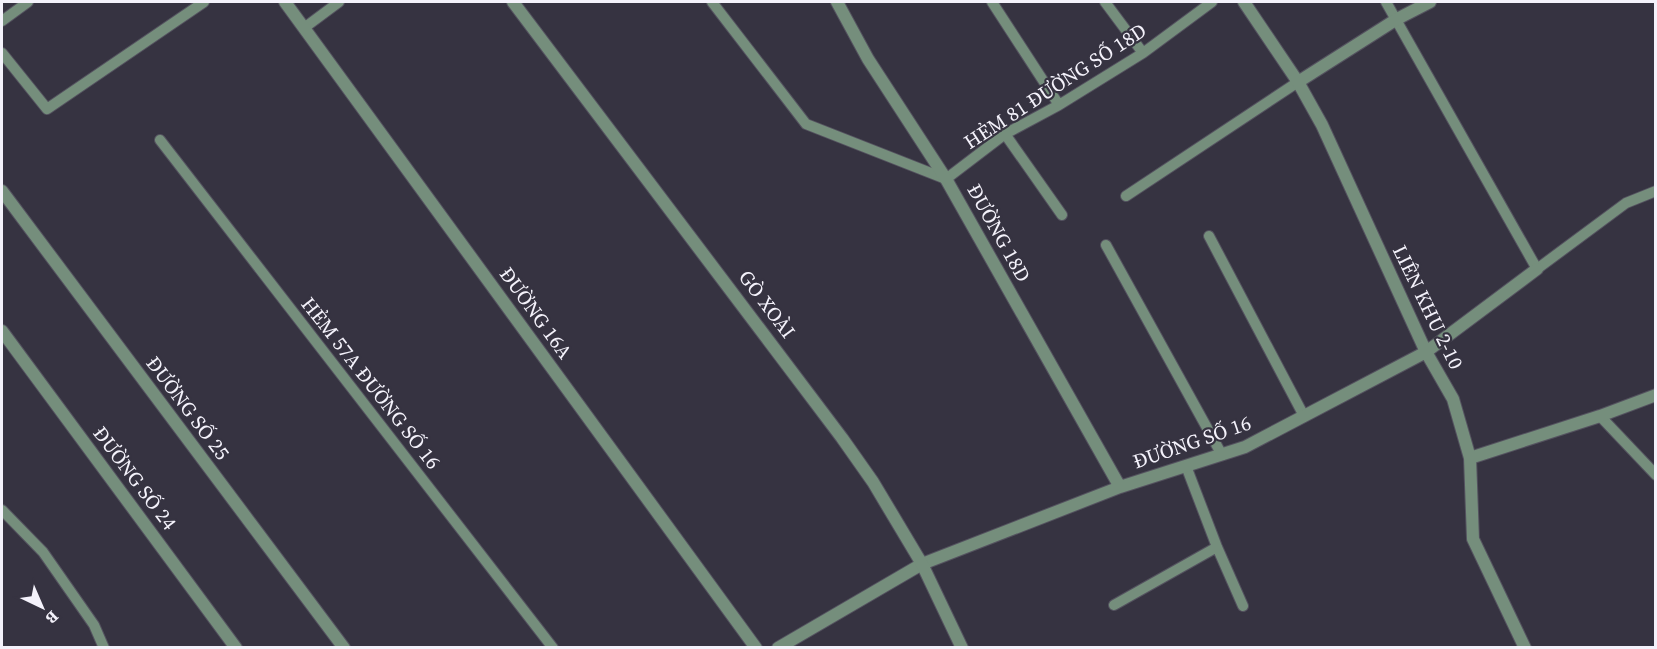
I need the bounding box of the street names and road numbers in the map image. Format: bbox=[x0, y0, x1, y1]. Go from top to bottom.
street label: HẺM 81 ĐƯỜNG SỐ 18D bbox=[958, 16, 1152, 156]
street label: ĐƯỜNG 18D bbox=[961, 179, 1037, 287]
street label: LIÊN KHU 2-10 bbox=[1386, 240, 1470, 374]
street label: ĐƯỜNG 16A bbox=[493, 261, 579, 365]
street label: GÒ XOÀI bbox=[732, 264, 802, 344]
street label: HẺM 57A ĐƯỜNG SỐ 16 bbox=[295, 291, 447, 475]
street label: ĐƯỜNG SỐ 25 bbox=[140, 350, 236, 466]
street label: ĐƯỜNG SỐ 16 bbox=[1129, 409, 1255, 475]
street label: ĐƯỜNG SỐ 24 bbox=[87, 420, 183, 536]

